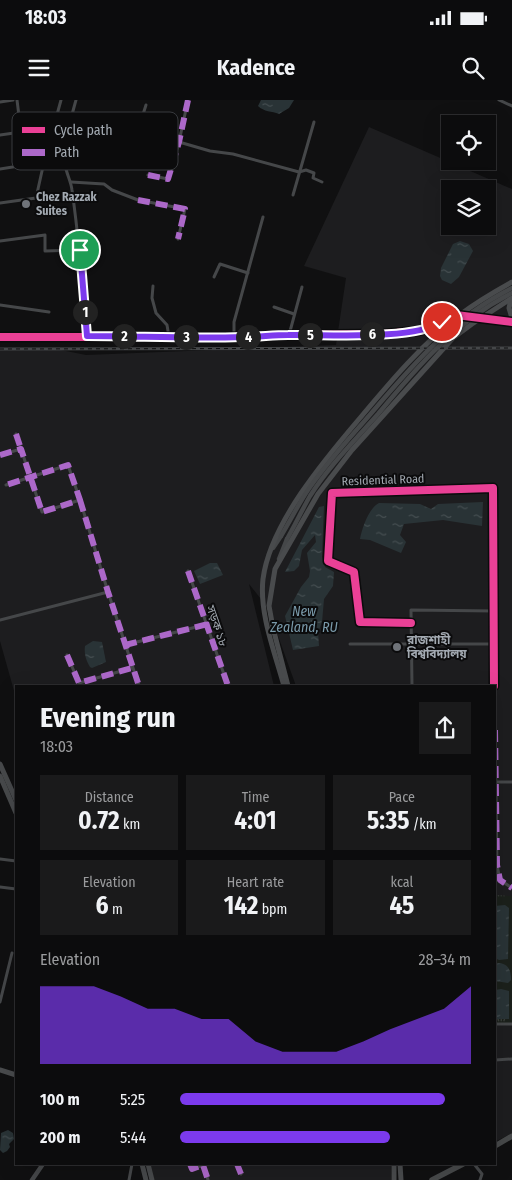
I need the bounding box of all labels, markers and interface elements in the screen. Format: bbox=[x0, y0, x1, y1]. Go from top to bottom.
text: 18:03 bbox=[25, 6, 67, 29]
icon: menu bbox=[25, 54, 53, 82]
text: Kadence bbox=[217, 54, 295, 81]
icon: search bbox=[459, 54, 487, 82]
legend bbox=[12, 112, 178, 170]
map controls bbox=[441, 115, 496, 235]
button: locate bbox=[441, 115, 496, 170]
text: Cycle path bbox=[54, 122, 113, 139]
text: Path bbox=[54, 144, 79, 161]
button: layers bbox=[441, 180, 496, 235]
place label: Chez Razzak Suites bbox=[36, 190, 97, 218]
marker: Chez Razzak Suites bbox=[20, 198, 32, 210]
pin bbox=[59, 229, 101, 271]
icon: arrive bbox=[66, 236, 94, 264]
pin: 1 bbox=[72, 300, 98, 324]
pin bbox=[421, 301, 463, 343]
text: 1 bbox=[83, 304, 88, 321]
icon: check bbox=[428, 308, 456, 336]
pin: 5 bbox=[298, 322, 322, 348]
pin: 6 bbox=[360, 322, 384, 346]
pin: 2 bbox=[112, 324, 136, 348]
pin: 3 bbox=[174, 324, 198, 350]
pin: 4 bbox=[236, 324, 260, 350]
text: 6 bbox=[369, 326, 376, 343]
text: 5 bbox=[307, 327, 314, 344]
text: 2 bbox=[121, 328, 128, 345]
text: 3 bbox=[183, 329, 190, 346]
text: 4 bbox=[245, 329, 252, 346]
street label: Residential Road bbox=[341, 472, 425, 488]
street label: সড়ক ১৮ bbox=[203, 603, 231, 648]
water label: New Zealand, RU bbox=[269, 603, 338, 636]
place label: রাজশাহী বিশ্ববিদ্যালয় bbox=[406, 632, 467, 661]
marker: রাজশাহী বিশ্ববিদ্যালয় bbox=[391, 641, 403, 653]
text: Evening run bbox=[40, 701, 176, 734]
button: share bbox=[419, 702, 471, 754]
text: 18:03 bbox=[40, 737, 73, 756]
text: Distance bbox=[85, 789, 134, 806]
text: Time bbox=[242, 789, 269, 806]
text: Pace bbox=[389, 789, 415, 806]
text: 0.72 bbox=[78, 806, 120, 836]
text: 4:01 bbox=[234, 806, 277, 836]
text: 5:35 bbox=[367, 806, 410, 836]
text: km bbox=[120, 816, 140, 833]
text: /km bbox=[410, 816, 437, 833]
text: Elevation bbox=[83, 874, 136, 891]
text: Heart rate bbox=[227, 874, 284, 891]
text: kcal bbox=[390, 874, 413, 891]
text: 6 bbox=[96, 891, 109, 921]
text: 142 bbox=[224, 891, 258, 921]
text: 45 bbox=[389, 891, 414, 921]
text: m bbox=[109, 901, 123, 918]
text: bpm bbox=[258, 901, 287, 918]
text: Elevation bbox=[40, 950, 100, 969]
text: 28–34 m bbox=[418, 950, 471, 969]
text: 100 m bbox=[40, 1090, 80, 1109]
text: 5:25 bbox=[120, 1090, 145, 1109]
text: 200 m bbox=[40, 1128, 80, 1147]
text: 5:44 bbox=[120, 1128, 146, 1147]

